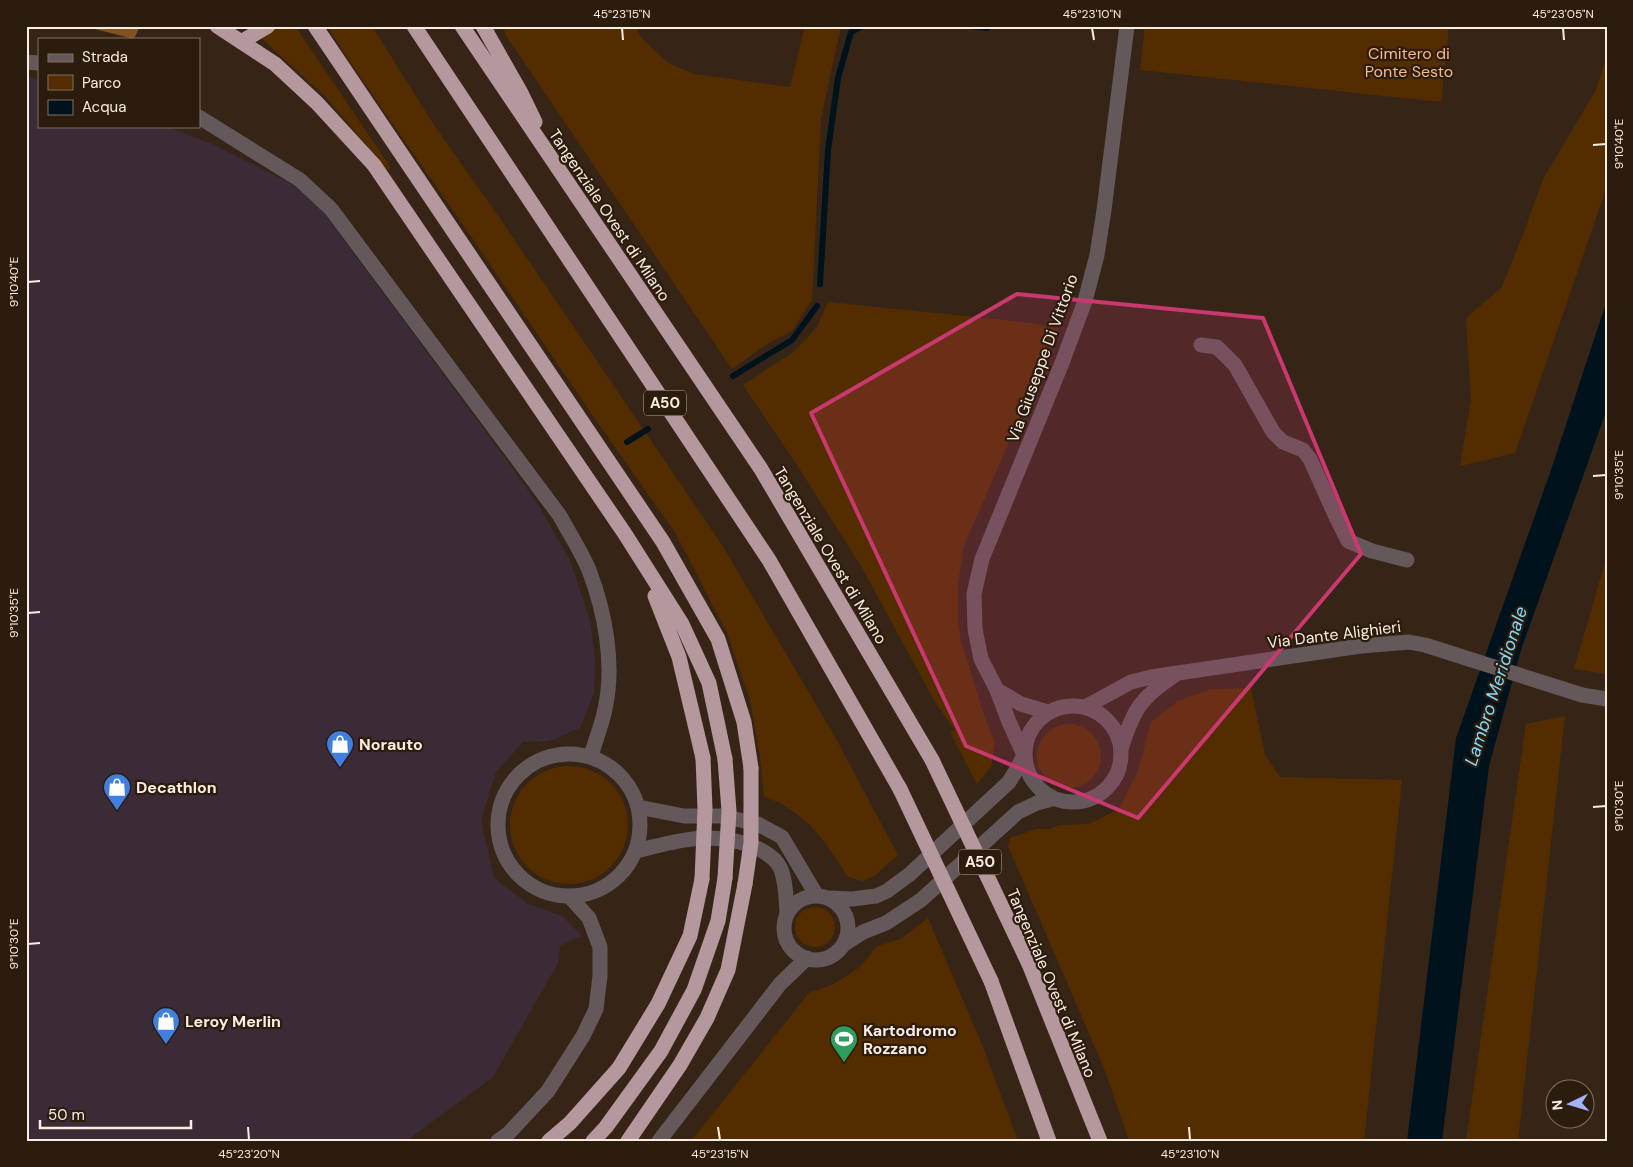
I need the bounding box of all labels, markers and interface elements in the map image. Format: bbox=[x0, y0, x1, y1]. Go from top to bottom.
text: 45°23'15"N bbox=[593, 6, 651, 22]
text: 45°23'10"N bbox=[1063, 6, 1121, 22]
text: 45°23'05"N bbox=[1532, 6, 1594, 22]
legend bbox=[38, 38, 200, 128]
park label: Cimitero di Ponte Sesto bbox=[1365, 43, 1453, 82]
text: Strada bbox=[82, 47, 128, 67]
text: Parco bbox=[82, 73, 121, 93]
text: Acqua bbox=[82, 97, 126, 117]
text: 9°10'40"E bbox=[1611, 118, 1627, 169]
street label: Tangenziale Ovest di Milano bbox=[544, 125, 675, 305]
text: 9°10'40"E bbox=[6, 256, 22, 307]
street label: Via Giuseppe Di Vittorio bbox=[1002, 271, 1083, 445]
road number: A50 bbox=[644, 390, 686, 416]
text: 9°10'35"E bbox=[1611, 450, 1627, 500]
street label: Tangenziale Ovest di Milano bbox=[769, 463, 892, 648]
text: 9°10'35"E bbox=[6, 588, 22, 638]
water label: Lambro Meridionale bbox=[1459, 603, 1533, 769]
street label: Via Dante Alighieri bbox=[1266, 616, 1402, 653]
shop icon: Norauto bbox=[325, 729, 355, 768]
place label: Norauto bbox=[359, 734, 423, 755]
shop icon: Decathlon bbox=[102, 772, 132, 811]
place label: Decathlon bbox=[136, 777, 217, 798]
text: 9°10'30"E bbox=[1611, 780, 1627, 832]
road number: A50 bbox=[959, 850, 1001, 874]
street label: Tangenziale Ovest di Milano bbox=[1002, 885, 1101, 1081]
text: 9°10'30"E bbox=[6, 918, 22, 970]
shop icon: Leroy Merlin bbox=[151, 1006, 181, 1045]
place label: Leroy Merlin bbox=[185, 1011, 281, 1032]
place label: Kartodromo Rozzano bbox=[863, 1020, 957, 1059]
sports icon: Kartodromo Rozzano bbox=[829, 1024, 859, 1063]
north arrow bbox=[1546, 1080, 1596, 1130]
scale bar bbox=[40, 1097, 191, 1129]
text: N bbox=[1548, 1099, 1566, 1111]
text: 50 m bbox=[48, 1105, 85, 1125]
text: 45°23'20"N bbox=[218, 1146, 280, 1162]
text: 45°23'15"N bbox=[691, 1146, 749, 1162]
text: 45°23'10"N bbox=[1161, 1146, 1219, 1162]

